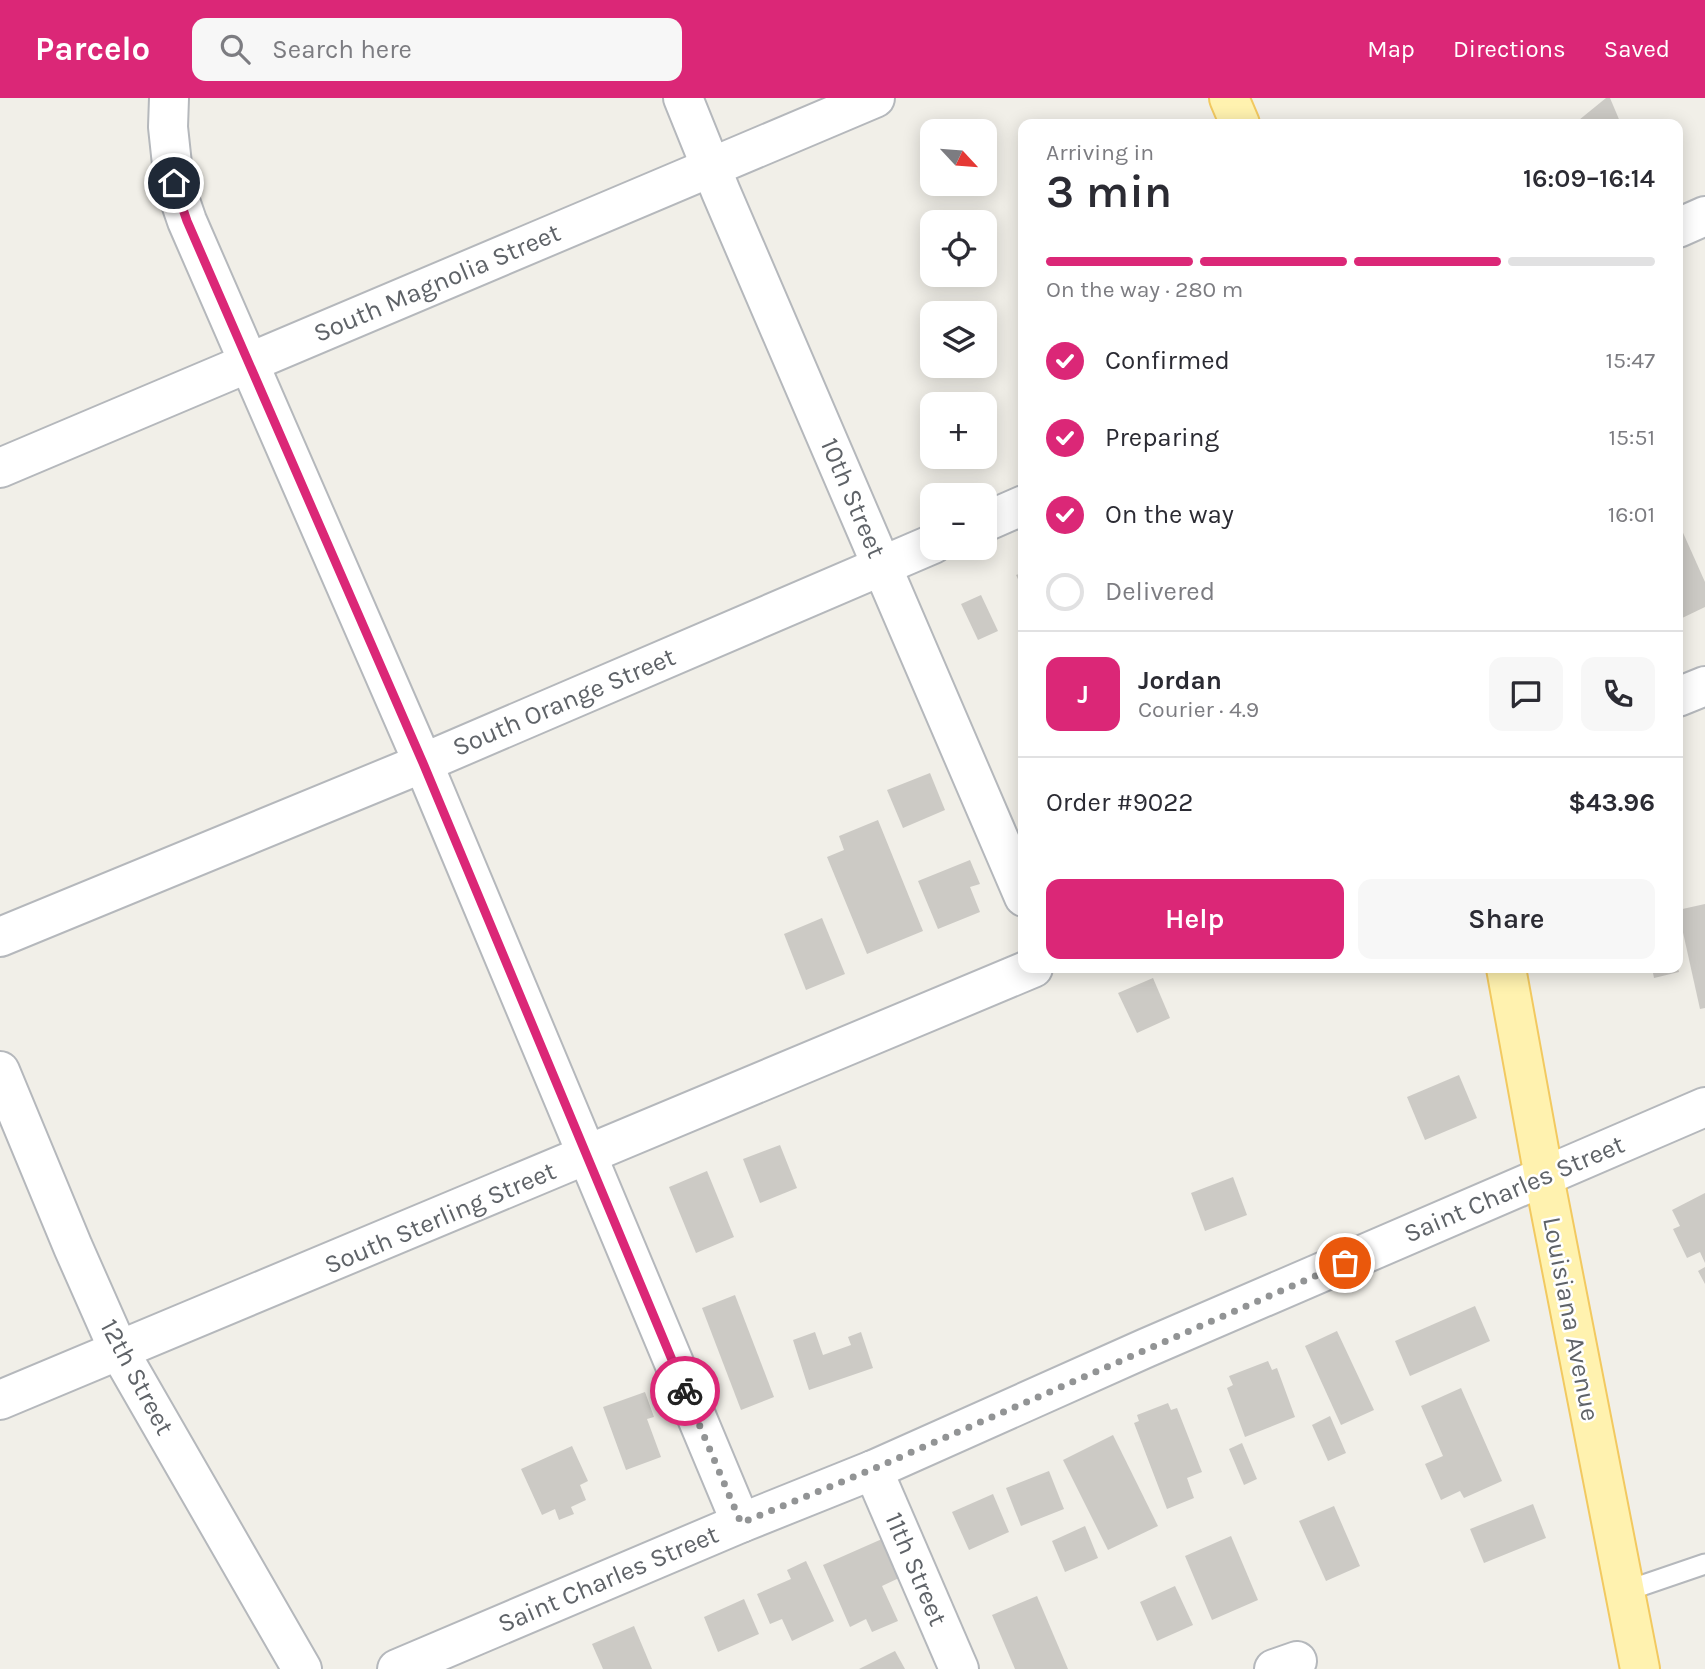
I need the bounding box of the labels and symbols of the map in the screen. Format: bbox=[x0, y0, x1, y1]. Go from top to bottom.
north arrow bbox=[920, 119, 998, 196]
pin bbox=[144, 153, 204, 213]
street label: South Magnolia Street bbox=[309, 217, 565, 349]
street label: 10th Street bbox=[814, 433, 892, 563]
street label: South Orange Street bbox=[448, 641, 680, 763]
street label: Saint Charles Street bbox=[1399, 1128, 1629, 1249]
street label: South Sterling Street bbox=[320, 1155, 561, 1281]
street label: Louisiana Avenue bbox=[1536, 1214, 1606, 1424]
pin bbox=[1315, 1233, 1375, 1293]
street label: 12th Street bbox=[94, 1314, 181, 1440]
courier bbox=[650, 1356, 720, 1426]
street label: 11th Street bbox=[878, 1508, 954, 1631]
street label: Saint Charles Street bbox=[493, 1518, 723, 1639]

